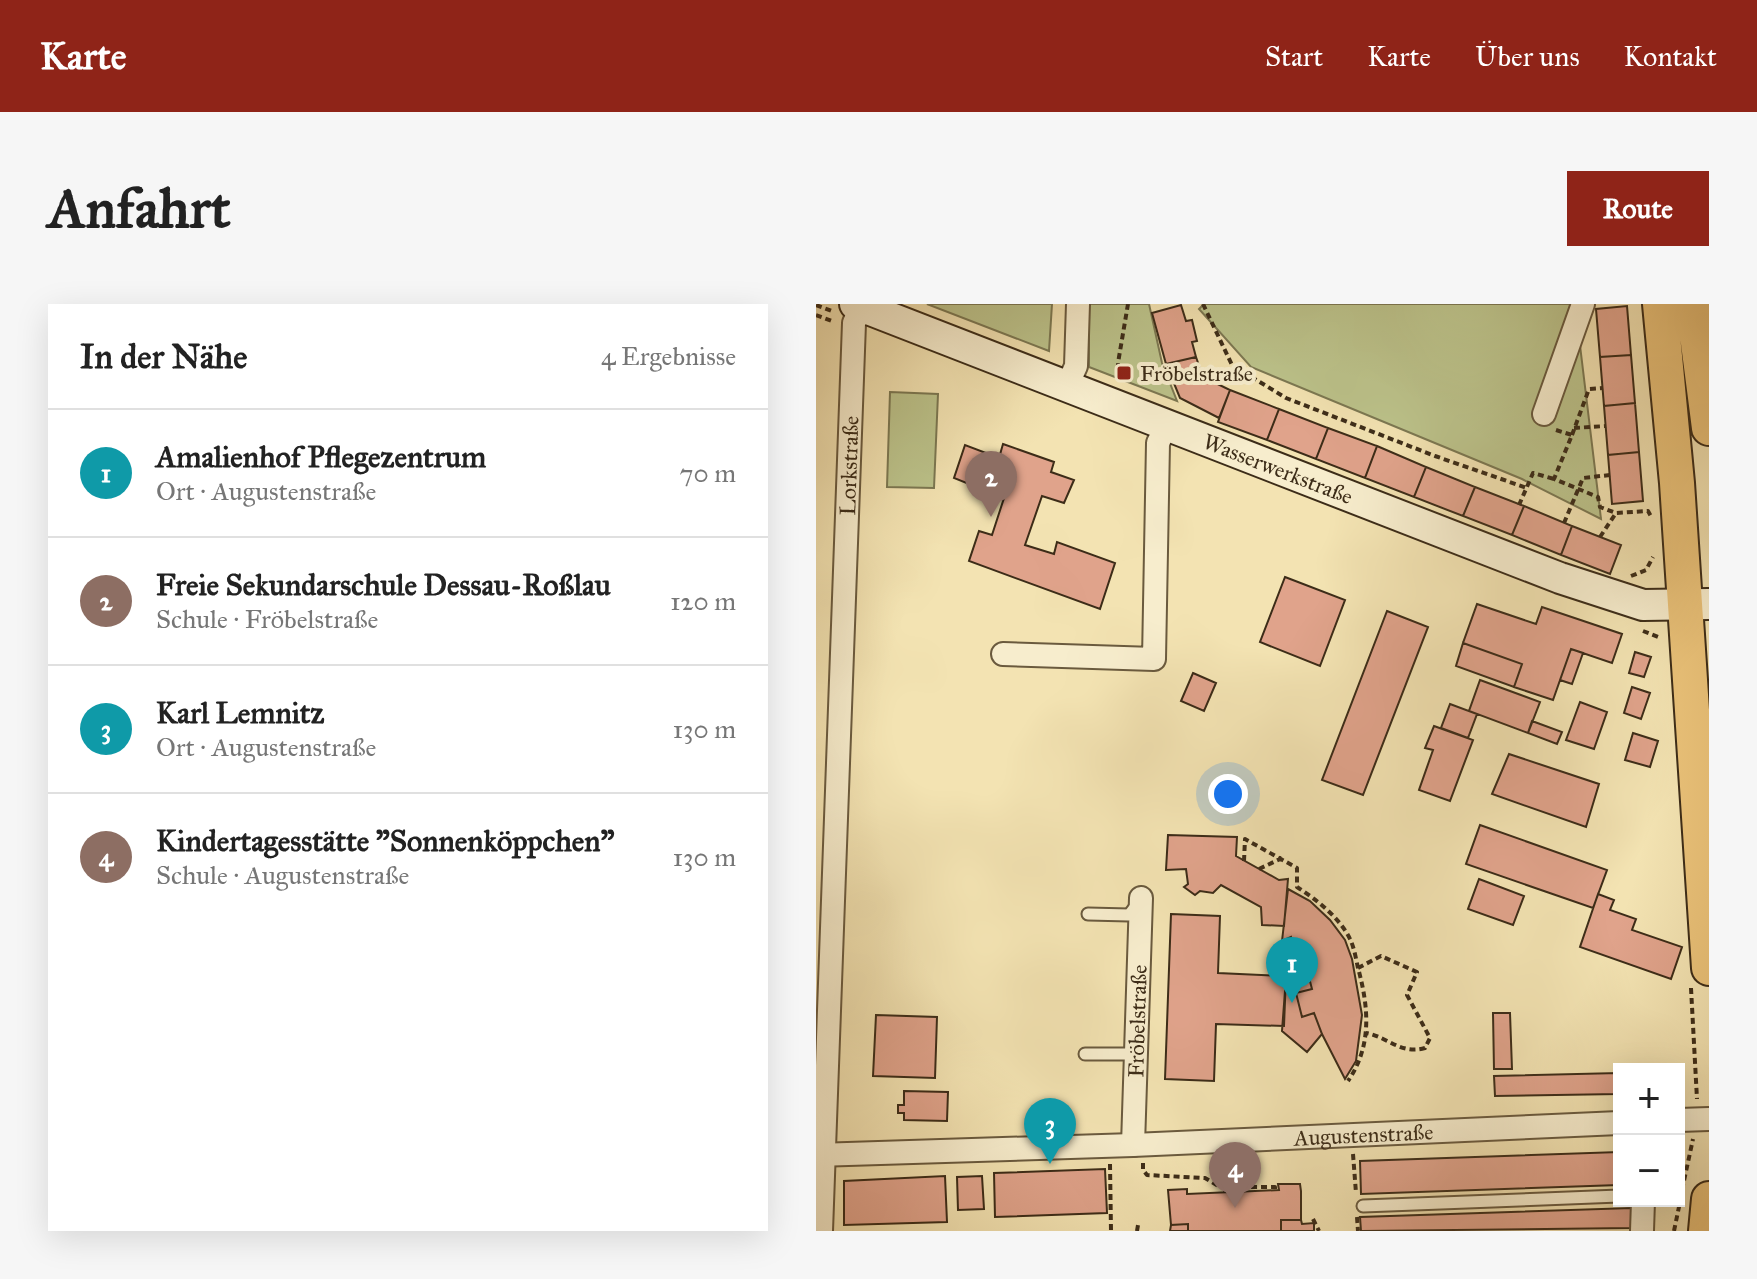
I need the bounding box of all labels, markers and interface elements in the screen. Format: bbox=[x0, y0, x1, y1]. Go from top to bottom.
text: Karte bbox=[40, 33, 127, 79]
text: Start bbox=[1265, 39, 1323, 74]
text: Karte bbox=[1367, 39, 1431, 74]
text: Über uns bbox=[1475, 39, 1580, 74]
text: Kontakt bbox=[1624, 39, 1717, 74]
button: Route bbox=[1567, 171, 1709, 246]
text: Anfahrt bbox=[48, 174, 231, 242]
text: In der Nähe bbox=[80, 336, 247, 377]
text: 4 Ergebnisse bbox=[601, 340, 736, 372]
place label: Fröbelstraße bbox=[1140, 360, 1253, 387]
marker: Fröbelstraße bbox=[1115, 364, 1133, 382]
street label: Lorkstraße bbox=[834, 415, 864, 516]
street label: Wasserwerkstraße bbox=[1199, 427, 1357, 510]
text: Amalienhof Pflegezentrum bbox=[156, 439, 486, 475]
pin: 2 bbox=[965, 451, 1017, 517]
text: 1 bbox=[101, 457, 111, 489]
text: 70 m bbox=[680, 457, 736, 489]
text: Ort · Augustenstraße bbox=[156, 475, 376, 507]
text: Freie Sekundarschule Dessau-Roßlau bbox=[156, 567, 611, 603]
text: 2 bbox=[100, 585, 112, 617]
text: 120 m bbox=[670, 585, 736, 617]
text: Schule · Fröbelstraße bbox=[156, 603, 378, 635]
text: Karl Lemnitz bbox=[156, 695, 324, 731]
text: 3 bbox=[101, 713, 111, 745]
text: 130 m bbox=[673, 713, 736, 745]
text: Ort · Augustenstraße bbox=[156, 731, 376, 763]
your location bbox=[1208, 774, 1248, 814]
text: Kindertagesstätte "Sonnenköppchen" bbox=[156, 823, 614, 859]
text: 4 bbox=[99, 841, 113, 873]
text: 130 m bbox=[673, 841, 736, 873]
text: Schule · Augustenstraße bbox=[156, 859, 409, 891]
pin: 1 bbox=[1266, 937, 1318, 1003]
street label: Fröbelstraße bbox=[1122, 964, 1152, 1078]
map controls bbox=[1613, 1063, 1685, 1207]
button: + bbox=[1613, 1063, 1685, 1135]
pin: 3 bbox=[1024, 1098, 1076, 1164]
street label: Augustenstraße bbox=[1292, 1118, 1434, 1151]
button: − bbox=[1613, 1135, 1685, 1207]
pin: 4 bbox=[1209, 1142, 1261, 1208]

